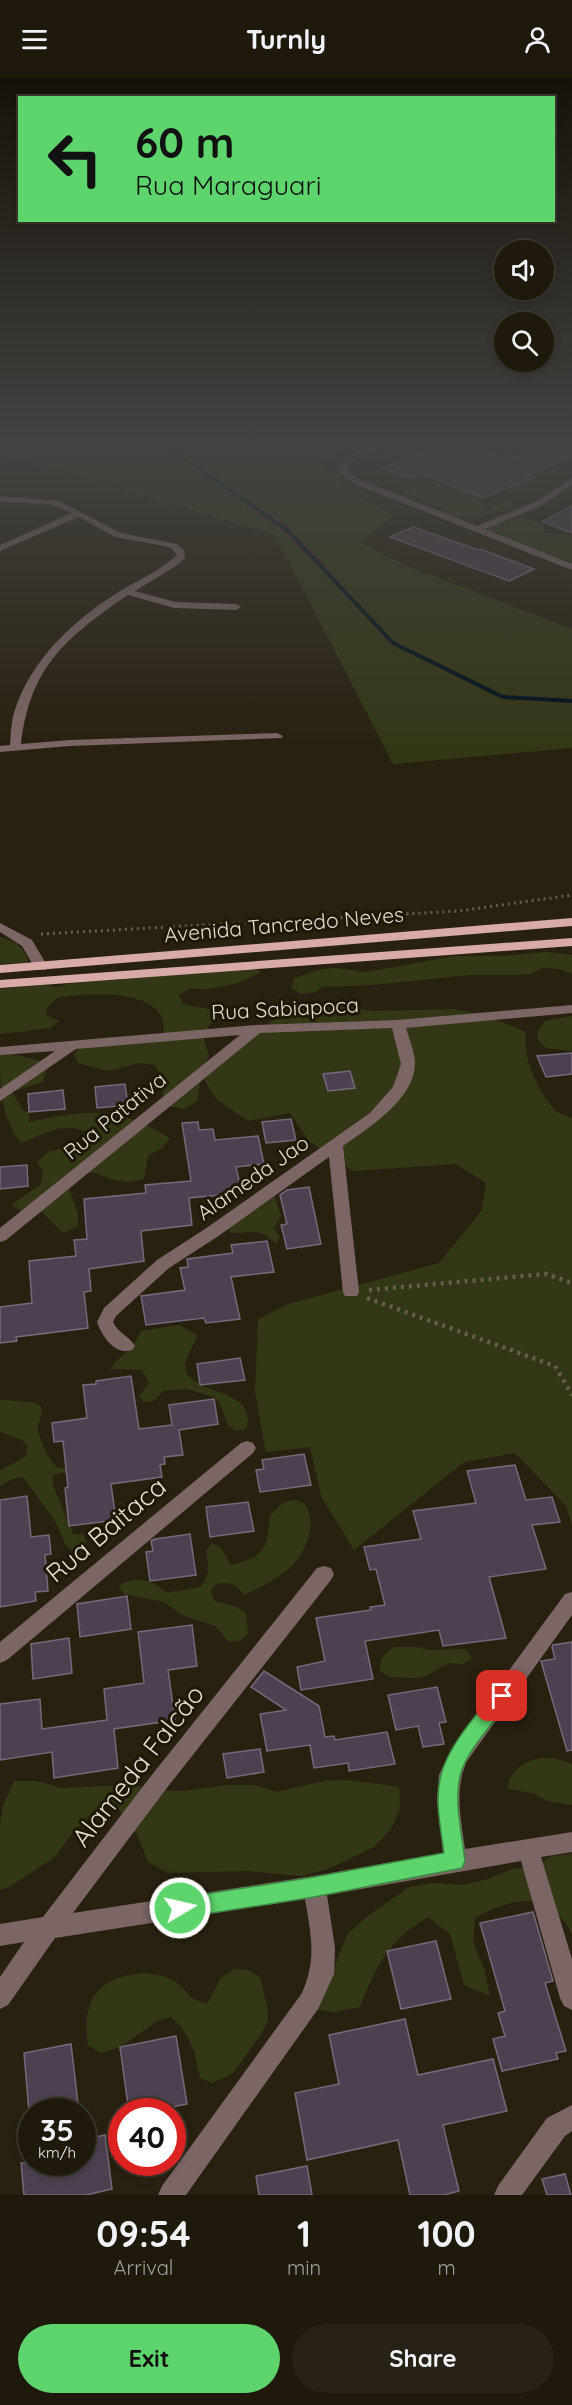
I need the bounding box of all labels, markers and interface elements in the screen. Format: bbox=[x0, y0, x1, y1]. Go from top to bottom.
text: Turnly bbox=[246, 22, 326, 56]
icon: menu bbox=[18, 23, 51, 56]
icon: person bbox=[521, 23, 554, 56]
text: 60 m bbox=[135, 116, 235, 169]
icon: left bbox=[36, 120, 114, 198]
text: Rua Maraguari bbox=[135, 168, 322, 202]
map controls bbox=[494, 240, 554, 372]
button: sound bbox=[494, 240, 554, 300]
button: search bbox=[494, 312, 554, 372]
street label: Avenida Tancredo Neves bbox=[163, 901, 405, 947]
street label: Rua Sabiapoca bbox=[210, 991, 359, 1025]
street label: Rua Patativa bbox=[58, 1066, 171, 1165]
street label: Alameda Jao bbox=[191, 1129, 313, 1225]
street label: Rua Baitaca bbox=[39, 1470, 173, 1589]
pin bbox=[476, 1670, 527, 1721]
street label: Alameda Falcão bbox=[64, 1678, 211, 1853]
icon: arrive bbox=[485, 1679, 518, 1712]
position arrow bbox=[148, 1876, 212, 1940]
speed limit sign: 40 bbox=[108, 2098, 186, 2176]
text: 35 bbox=[40, 2111, 74, 2149]
text: km/h bbox=[38, 2143, 76, 2162]
text: 09:54 bbox=[96, 2211, 191, 2256]
text: 1 bbox=[297, 2211, 311, 2256]
text: 100 bbox=[417, 2211, 476, 2256]
text: Arrival bbox=[114, 2255, 173, 2280]
text: min bbox=[287, 2255, 321, 2280]
text: m bbox=[437, 2255, 456, 2280]
button: Exit bbox=[18, 2324, 280, 2393]
button: Share bbox=[292, 2324, 554, 2393]

